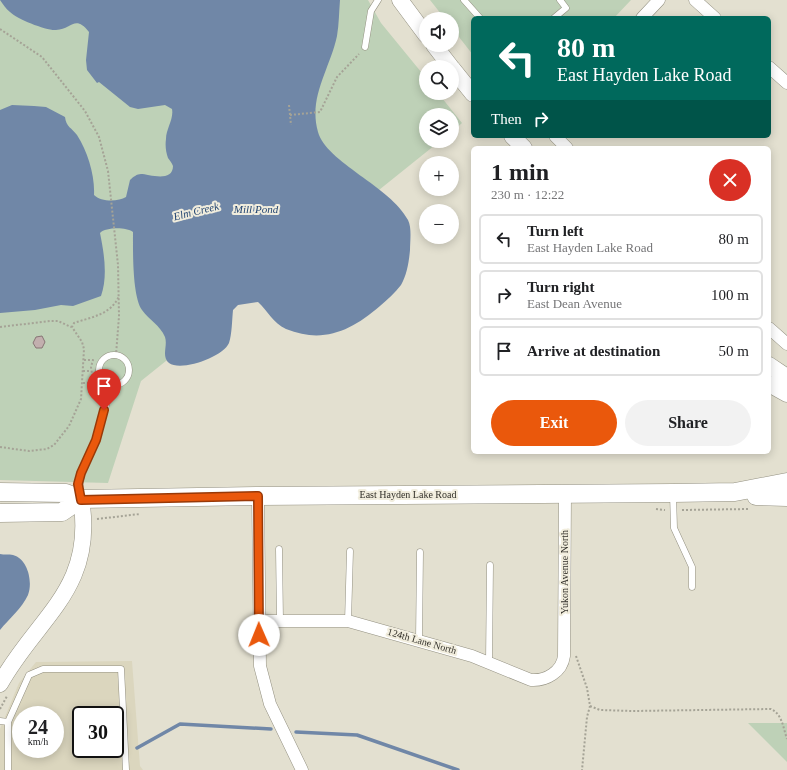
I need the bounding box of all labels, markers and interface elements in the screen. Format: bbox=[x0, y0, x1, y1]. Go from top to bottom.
map controls bbox=[419, 12, 459, 244]
button: sound bbox=[419, 12, 459, 52]
icon: left bbox=[491, 32, 543, 84]
text: 80 m bbox=[557, 32, 615, 63]
button: search bbox=[419, 60, 459, 100]
text: East Hayden Lake Road bbox=[557, 65, 731, 85]
button: layers bbox=[419, 108, 459, 148]
icon: right bbox=[530, 108, 552, 130]
text: Then bbox=[491, 111, 522, 127]
button: + bbox=[419, 156, 459, 196]
text: 1 min bbox=[491, 159, 549, 185]
button: close bbox=[709, 159, 751, 201]
text: 230 m · 12:22 bbox=[491, 187, 564, 202]
water label: Elm Creek bbox=[171, 199, 221, 223]
water label: Mill Pond bbox=[233, 203, 279, 215]
button: − bbox=[419, 204, 459, 244]
text: Turn left bbox=[527, 223, 584, 239]
icon: left bbox=[493, 228, 515, 250]
text: 80 m bbox=[719, 231, 749, 247]
text: East Hayden Lake Road bbox=[527, 240, 653, 255]
text: Turn right bbox=[527, 279, 594, 295]
icon: right bbox=[493, 284, 515, 306]
text: 100 m bbox=[711, 287, 749, 303]
text: East Dean Avenue bbox=[527, 296, 622, 311]
icon: arrive bbox=[493, 340, 515, 362]
text: Arrive at destination bbox=[527, 343, 660, 359]
text: 50 m bbox=[719, 343, 749, 359]
pin bbox=[87, 369, 121, 410]
icon: arrive bbox=[93, 375, 115, 397]
button: Exit bbox=[491, 400, 617, 446]
button: Share bbox=[625, 400, 751, 446]
street label: East Hayden Lake Road bbox=[360, 489, 456, 500]
street label: Yukon Avenue North bbox=[559, 530, 570, 614]
position arrow bbox=[238, 614, 280, 656]
street label: 124th Lane North bbox=[386, 626, 458, 656]
speed limit sign: 30 bbox=[72, 706, 124, 758]
text: 24 bbox=[28, 716, 48, 738]
text: km/h bbox=[28, 736, 48, 747]

